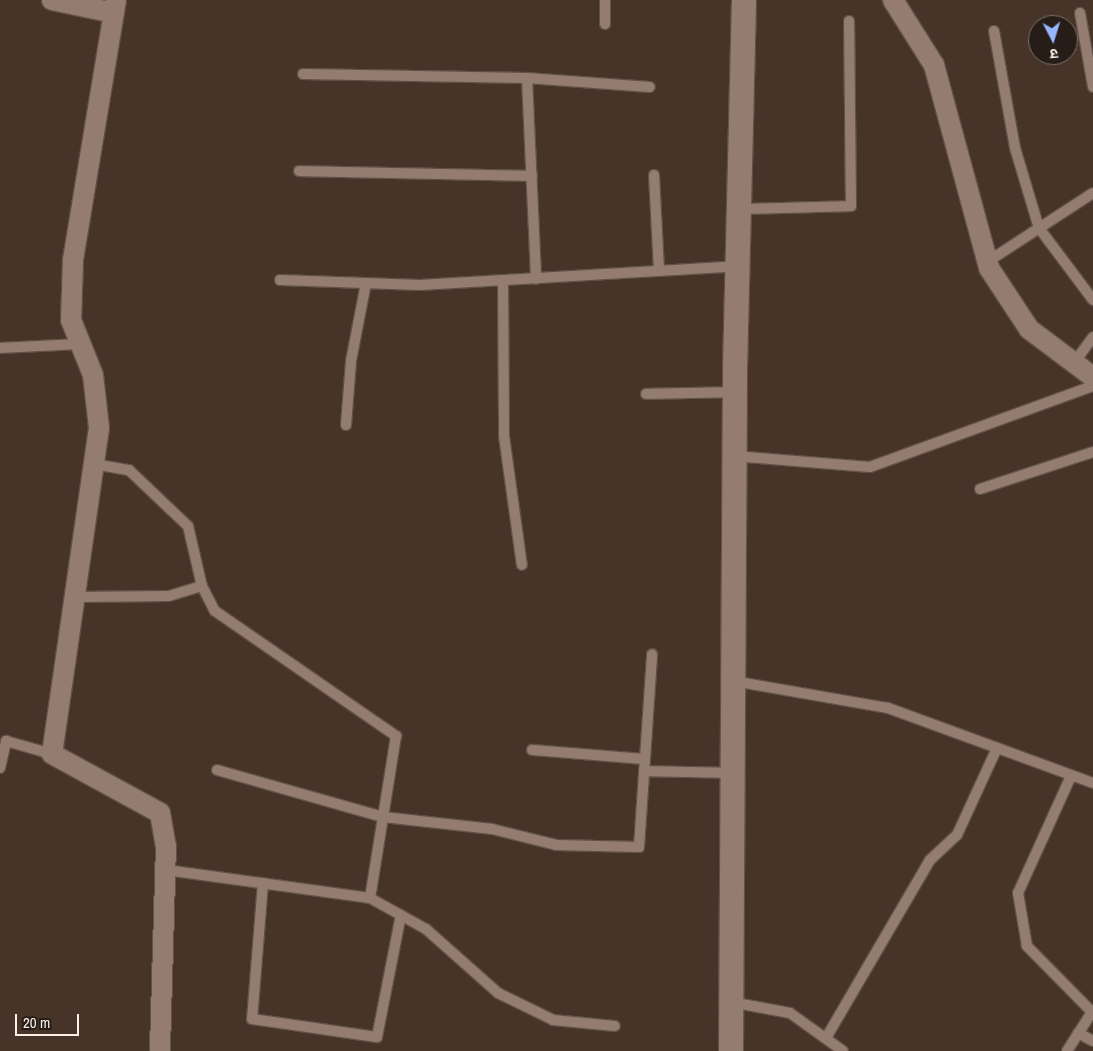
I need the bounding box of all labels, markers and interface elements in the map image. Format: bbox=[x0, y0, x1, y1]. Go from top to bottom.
north arrow bbox=[1028, 15, 1078, 65]
text: उ bbox=[1049, 45, 1059, 63]
scale bar bbox=[18, 1004, 81, 1036]
text: 20 m bbox=[23, 1012, 50, 1033]

